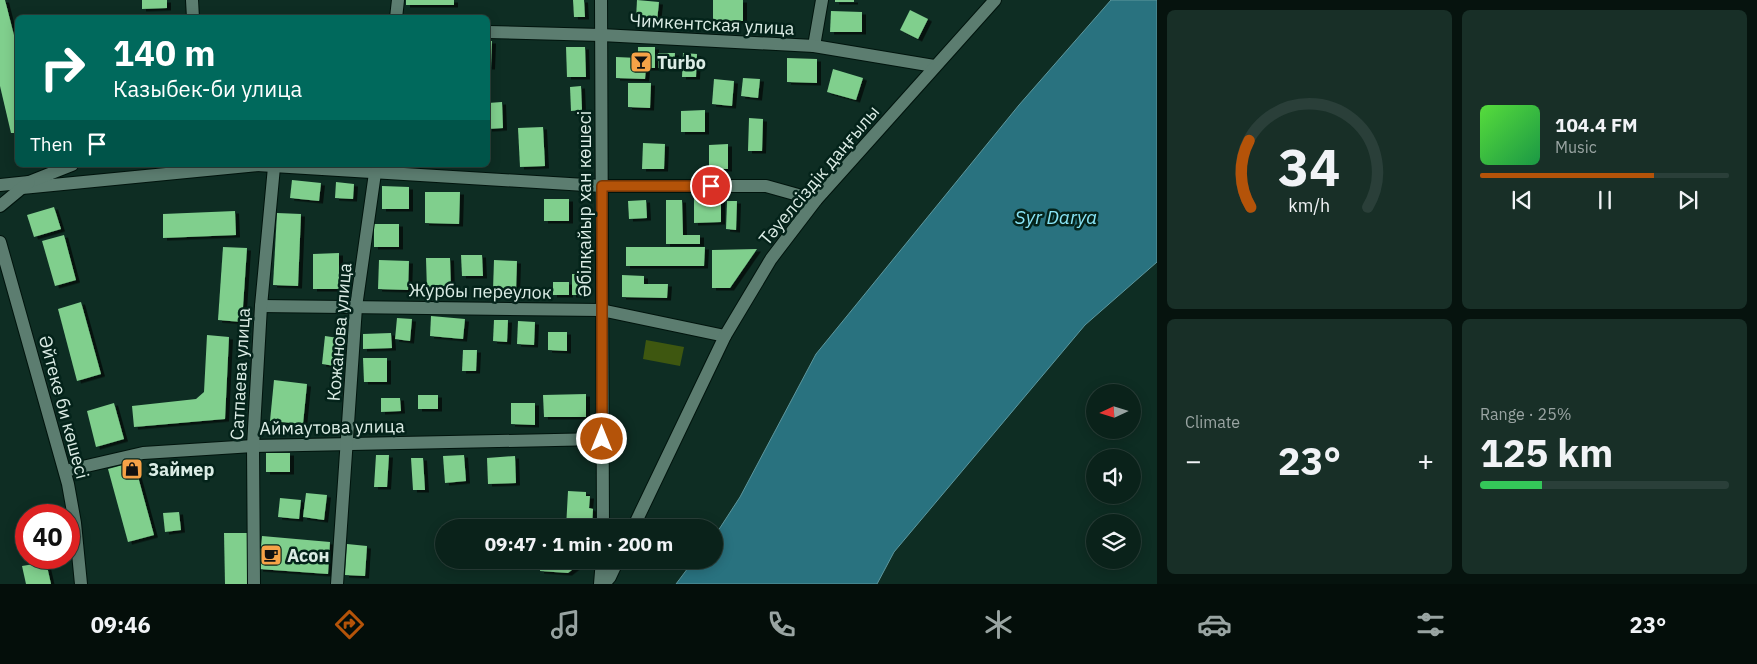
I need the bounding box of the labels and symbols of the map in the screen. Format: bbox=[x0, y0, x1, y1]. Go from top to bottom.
street label: Чимкентская улица bbox=[629, 8, 795, 40]
bar icon: Turbo bbox=[629, 50, 653, 74]
place label: Turbo bbox=[657, 51, 706, 74]
street label: Тәуелсіздік даңғылы bbox=[754, 100, 884, 250]
street label: Әбілқайыр хан көшесі bbox=[573, 111, 596, 297]
pin bbox=[690, 165, 732, 207]
water label: Syr Darya bbox=[1015, 205, 1097, 229]
street label: Кожанова улица bbox=[321, 261, 357, 402]
street label: Журбы переулок bbox=[408, 278, 552, 304]
street label: Сатпаева улица bbox=[225, 307, 255, 441]
street label: Әйтеке би көшесі bbox=[34, 333, 94, 481]
north arrow bbox=[1086, 384, 1141, 439]
position arrow bbox=[575, 412, 627, 464]
street label: Аймаутова улица bbox=[259, 414, 405, 440]
shop icon: Займер bbox=[120, 457, 144, 481]
place label: Займер bbox=[148, 458, 214, 481]
speed limit sign: 40 bbox=[15, 504, 80, 569]
cafe icon: Асон bbox=[259, 543, 283, 567]
place label: Асон bbox=[287, 544, 329, 567]

